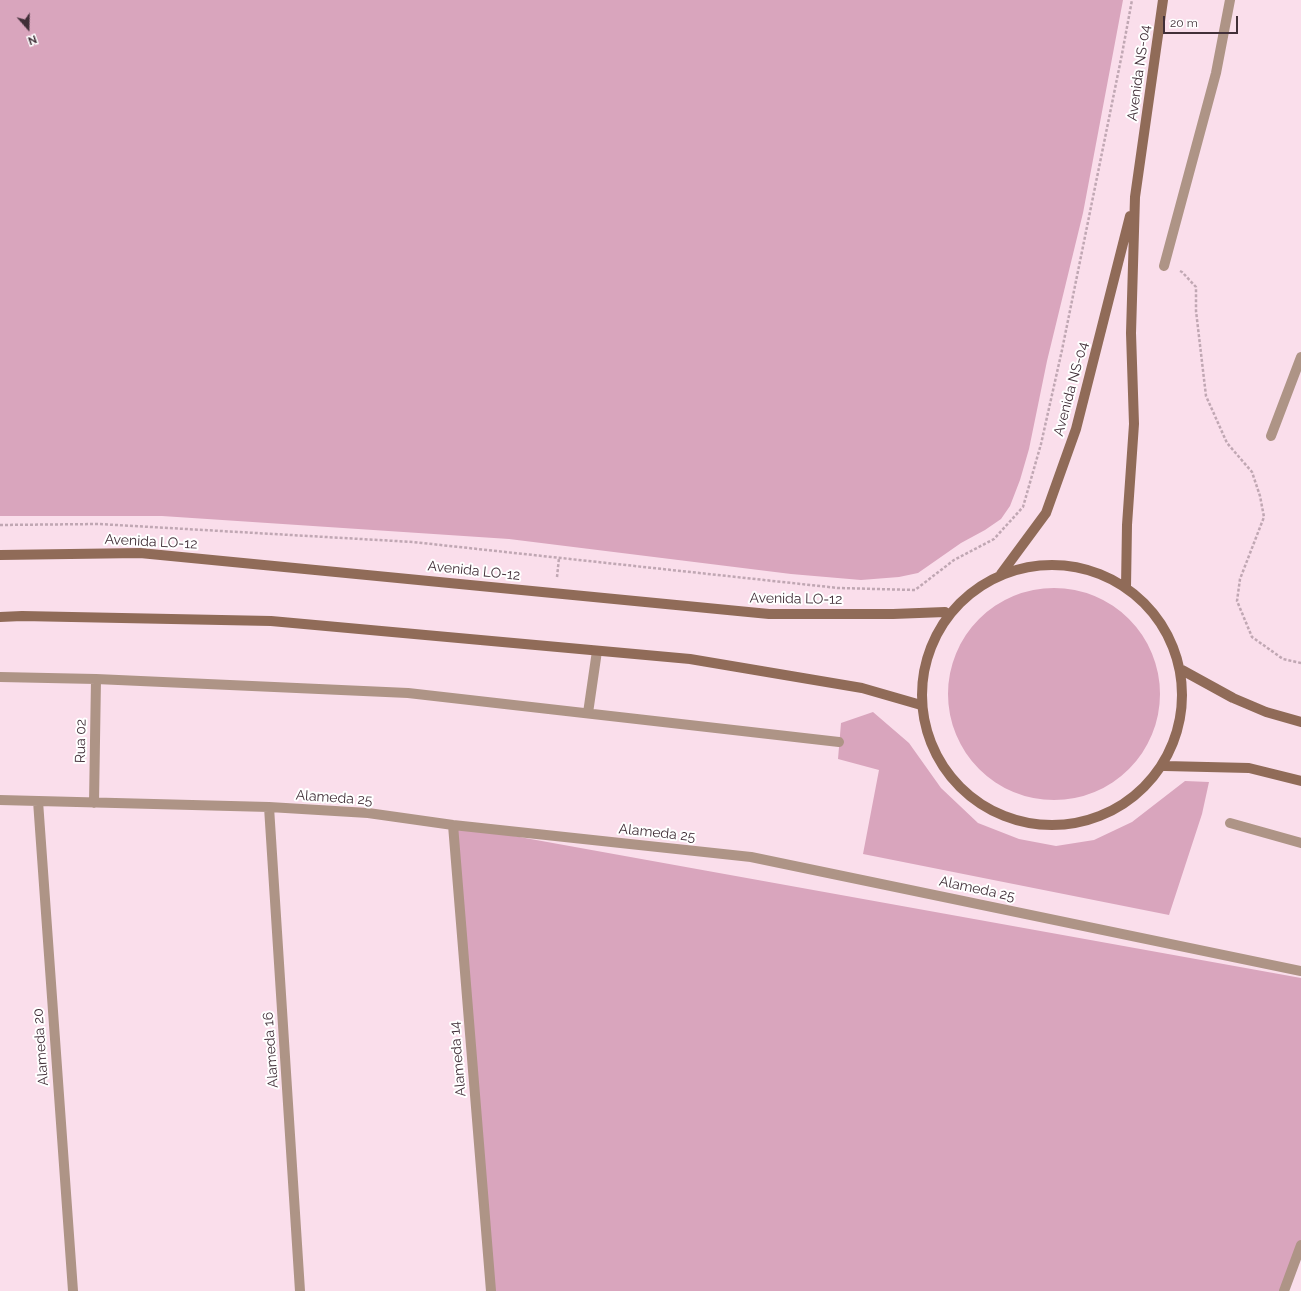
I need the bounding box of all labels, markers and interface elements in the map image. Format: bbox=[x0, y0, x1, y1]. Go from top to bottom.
north arrow bbox=[8, 8, 48, 48]
scale bar bbox=[1165, 8, 1240, 34]
text: 20 m bbox=[1170, 16, 1198, 30]
street label: Avenida NS-04 bbox=[1124, 24, 1154, 122]
text: N bbox=[26, 32, 38, 47]
street label: Avenida NS-04 bbox=[1050, 340, 1092, 438]
street label: Avenida LO-12 bbox=[104, 531, 198, 553]
street label: Avenida LO-12 bbox=[427, 558, 521, 584]
street label: Avenida LO-12 bbox=[749, 590, 843, 608]
street label: Rua 02 bbox=[72, 719, 90, 763]
street label: Alameda 25 bbox=[295, 787, 373, 809]
street label: Alameda 25 bbox=[618, 821, 696, 845]
street label: Alameda 25 bbox=[938, 873, 1016, 905]
street label: Alameda 20 bbox=[30, 1008, 52, 1086]
street label: Alameda 16 bbox=[260, 1011, 282, 1089]
street label: Alameda 14 bbox=[446, 1021, 470, 1097]

